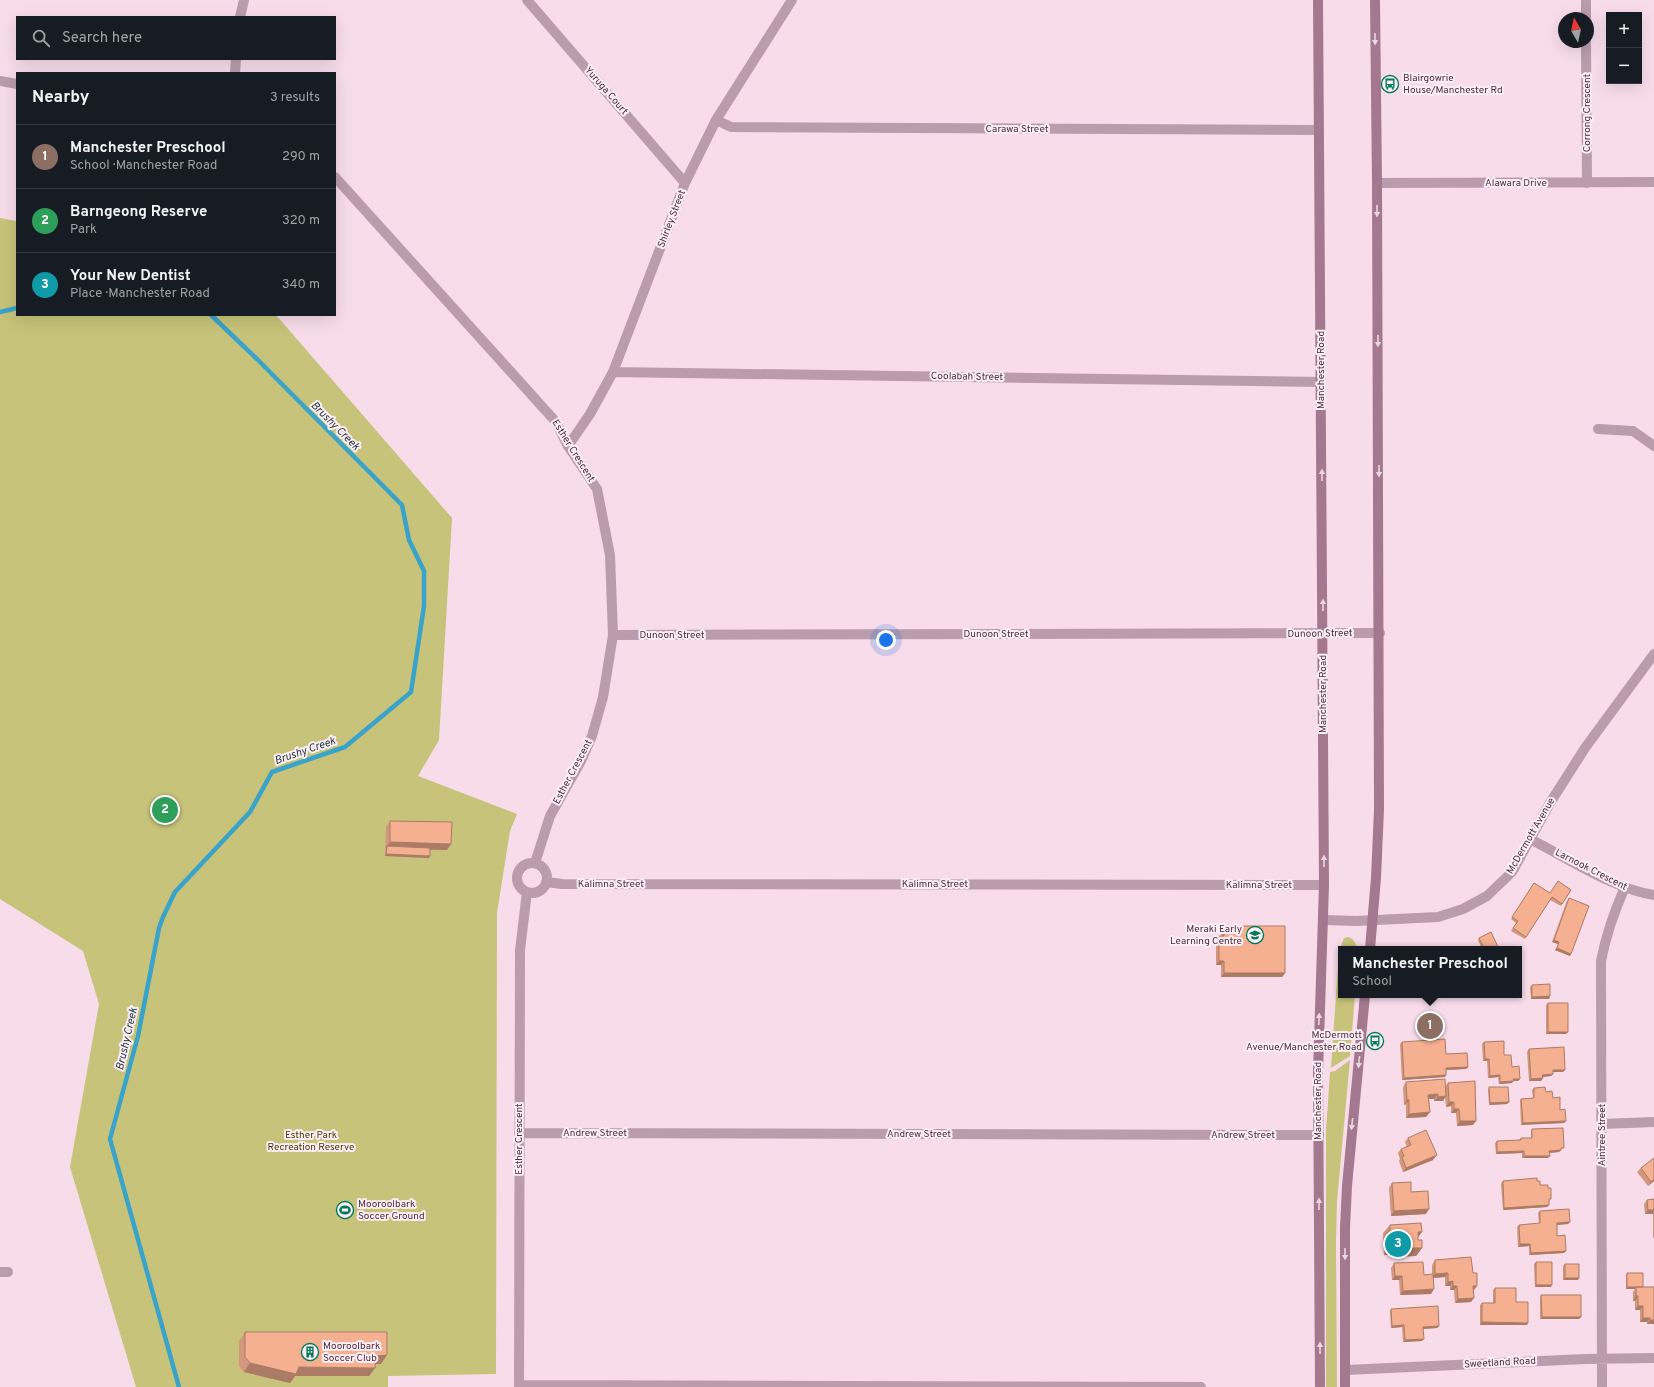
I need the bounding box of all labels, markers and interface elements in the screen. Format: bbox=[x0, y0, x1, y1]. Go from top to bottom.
north arrow bbox=[1558, 12, 1594, 48]
map controls bbox=[1606, 12, 1642, 84]
button: + bbox=[1606, 12, 1642, 48]
search box bbox=[16, 16, 336, 60]
icon: search bbox=[30, 27, 52, 49]
text: Search here bbox=[62, 29, 142, 48]
one-way arrow bbox=[1372, 33, 1378, 46]
button: − bbox=[1606, 48, 1642, 84]
street label: Yuruga Court bbox=[581, 64, 631, 118]
place label: Blairgowrie House/Manchester Rd bbox=[1403, 72, 1503, 97]
street label: Corrong Crescent bbox=[1581, 73, 1594, 152]
bus stop icon: Blairgowrie House/Manchester Rd bbox=[1380, 74, 1400, 94]
text: Nearby bbox=[32, 87, 89, 109]
text: 3 results bbox=[270, 90, 320, 106]
street label: Carawa Street bbox=[986, 123, 1049, 136]
text: Manchester Preschool bbox=[70, 139, 226, 158]
text: 1 bbox=[42, 149, 48, 165]
text: 290 m bbox=[282, 149, 320, 165]
text: School · Manchester Road bbox=[70, 158, 217, 174]
street label: Alawara Drive bbox=[1485, 177, 1547, 190]
street label: Shirley Street bbox=[655, 188, 689, 250]
text: Barngeong Reserve bbox=[70, 203, 207, 222]
one-way arrow bbox=[1374, 205, 1380, 218]
text: 2 bbox=[41, 213, 49, 229]
text: 320 m bbox=[282, 213, 320, 229]
text: Park bbox=[70, 222, 97, 238]
text: Your New Dentist bbox=[70, 267, 191, 286]
text: 3 bbox=[41, 277, 49, 293]
text: 340 m bbox=[282, 277, 320, 293]
text: Place · Manchester Road bbox=[70, 286, 210, 302]
street label: Manchester Road bbox=[1315, 331, 1328, 409]
one-way arrow bbox=[1375, 335, 1381, 348]
street label: Coolabah Street bbox=[931, 370, 1003, 384]
water label: Brushy Creek bbox=[308, 399, 363, 454]
street label: Esther Crescent bbox=[549, 417, 598, 485]
one-way arrow bbox=[1376, 465, 1382, 478]
one-way arrow bbox=[1319, 468, 1325, 481]
one-way arrow bbox=[1320, 598, 1326, 611]
street label: Dunoon Street bbox=[1287, 627, 1353, 641]
street label: Dunoon Street bbox=[963, 628, 1029, 641]
street label: Dunoon Street bbox=[639, 629, 705, 642]
your location bbox=[876, 630, 896, 650]
street label: Manchester Road bbox=[1317, 655, 1330, 733]
water label: Brushy Creek bbox=[273, 734, 338, 768]
street label: Esther Crescent bbox=[551, 737, 596, 807]
pin: 2 bbox=[152, 795, 178, 825]
street label: McDermott Avenue bbox=[1504, 796, 1558, 876]
street label: Larnook Crescent bbox=[1553, 846, 1630, 894]
one-way arrow bbox=[1320, 855, 1327, 867]
street label: Kalimna Street bbox=[578, 878, 644, 891]
street label: Kalimna Street bbox=[902, 878, 968, 891]
street label: Kalimna Street bbox=[1226, 879, 1292, 892]
place label: Meraki Early Learning Centre bbox=[1170, 923, 1242, 948]
school or university icon: Meraki Early Learning Centre bbox=[1245, 925, 1265, 945]
popup bbox=[1338, 946, 1522, 998]
text: Manchester Preschool bbox=[1352, 955, 1508, 974]
text: School bbox=[1352, 974, 1392, 990]
water label: Brushy Creek bbox=[113, 1006, 141, 1072]
pin: 1 bbox=[1417, 1011, 1443, 1041]
one-way arrow bbox=[1316, 1012, 1322, 1025]
place label: McDermott Avenue/Manchester Road bbox=[1246, 1029, 1362, 1054]
bus stop icon: McDermott Avenue/Manchester Road bbox=[1365, 1031, 1385, 1051]
one-way arrow bbox=[1355, 1056, 1362, 1068]
street label: Manchester Road bbox=[1312, 1062, 1325, 1140]
street label: Esther Crescent bbox=[513, 1103, 526, 1175]
street label: Aintree Street bbox=[1596, 1103, 1609, 1166]
one-way arrow bbox=[1349, 1118, 1356, 1130]
street label: Andrew Street bbox=[563, 1127, 627, 1140]
street label: Andrew Street bbox=[887, 1128, 951, 1141]
park label: Esther Park Recreation Reserve bbox=[268, 1129, 354, 1154]
street label: Andrew Street bbox=[1211, 1129, 1275, 1142]
one-way arrow bbox=[1316, 1197, 1322, 1210]
place label: Mooroolbark Soccer Ground bbox=[358, 1198, 425, 1223]
sports icon: Mooroolbark Soccer Ground bbox=[335, 1200, 355, 1220]
pin: 3 bbox=[1385, 1229, 1411, 1259]
one-way arrow bbox=[1342, 1248, 1348, 1261]
place label: Mooroolbark Soccer Club bbox=[323, 1340, 380, 1365]
building icon: Mooroolbark Soccer Club bbox=[300, 1342, 320, 1362]
one-way arrow bbox=[1316, 1342, 1323, 1354]
street label: Sweetland Road bbox=[1464, 1355, 1536, 1371]

